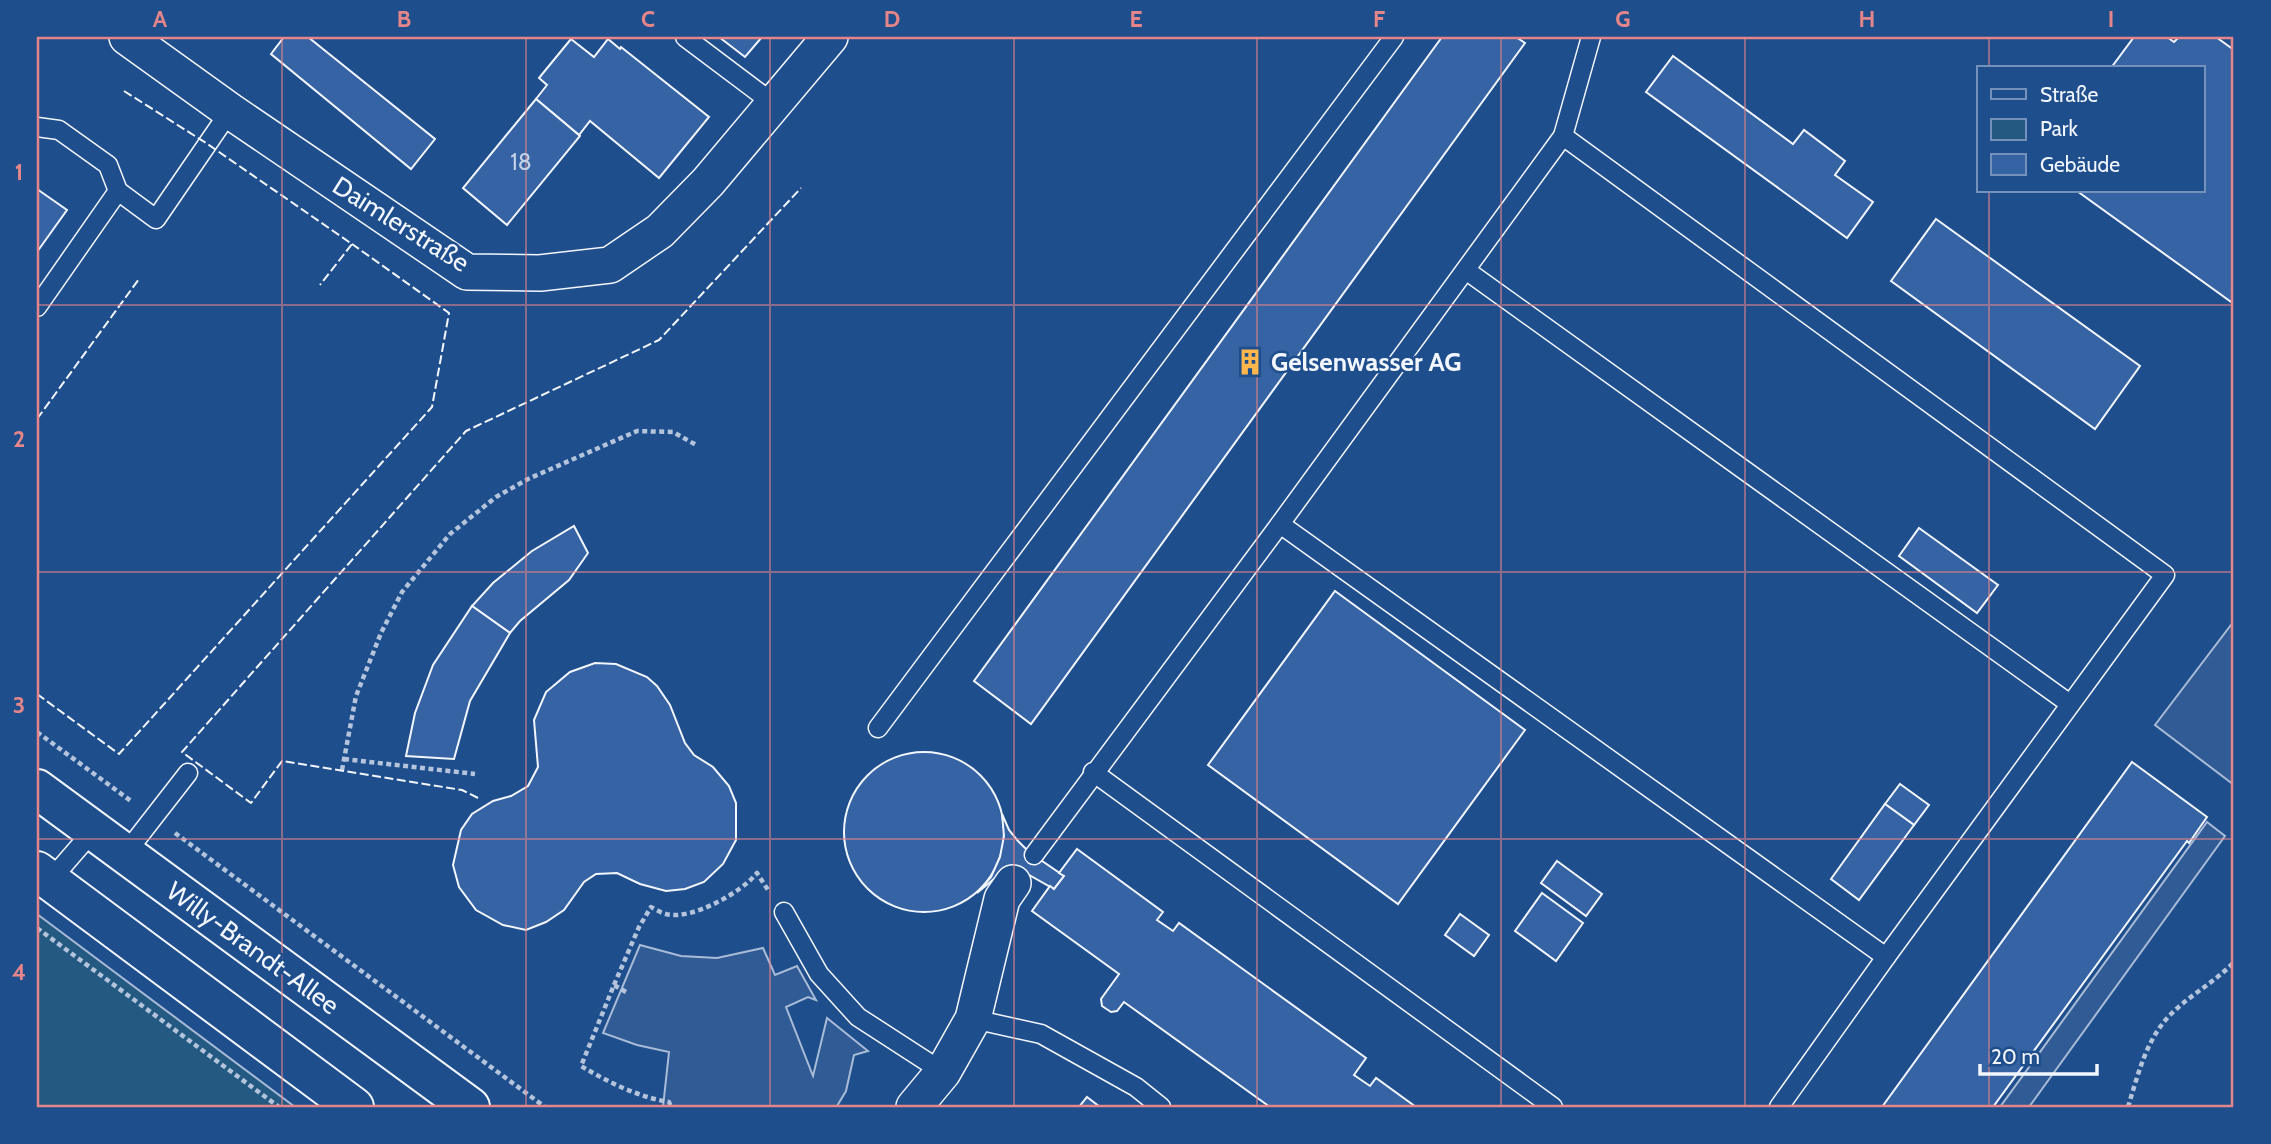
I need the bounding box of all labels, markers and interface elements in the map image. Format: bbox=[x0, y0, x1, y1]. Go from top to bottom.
text: A bbox=[153, 5, 168, 33]
text: B bbox=[397, 5, 411, 33]
text: C bbox=[641, 5, 655, 33]
text: D bbox=[884, 5, 900, 33]
text: E bbox=[1129, 5, 1143, 33]
text: F bbox=[1373, 5, 1385, 33]
text: G bbox=[1615, 5, 1631, 33]
text: H bbox=[1859, 5, 1875, 33]
text: I bbox=[2108, 5, 2114, 33]
legend bbox=[1977, 66, 2204, 192]
text: Straße bbox=[2040, 82, 2099, 107]
text: Park bbox=[2040, 116, 2078, 141]
house number: 18 bbox=[510, 148, 532, 176]
text: Gebäude bbox=[2040, 152, 2120, 177]
text: 1 bbox=[15, 158, 23, 186]
street label: Daimlerstraße bbox=[327, 169, 475, 279]
place label: Gelsenwasser AG bbox=[1271, 346, 1462, 378]
building icon: Gelsenwasser AG bbox=[1235, 347, 1265, 377]
text: 2 bbox=[13, 425, 25, 453]
text: 3 bbox=[13, 691, 25, 719]
street label: Willy-Brandt-Allee bbox=[160, 875, 346, 1021]
text: 4 bbox=[12, 958, 26, 986]
scale bar bbox=[1980, 1032, 2098, 1076]
text: 20 m bbox=[1991, 1044, 2040, 1069]

